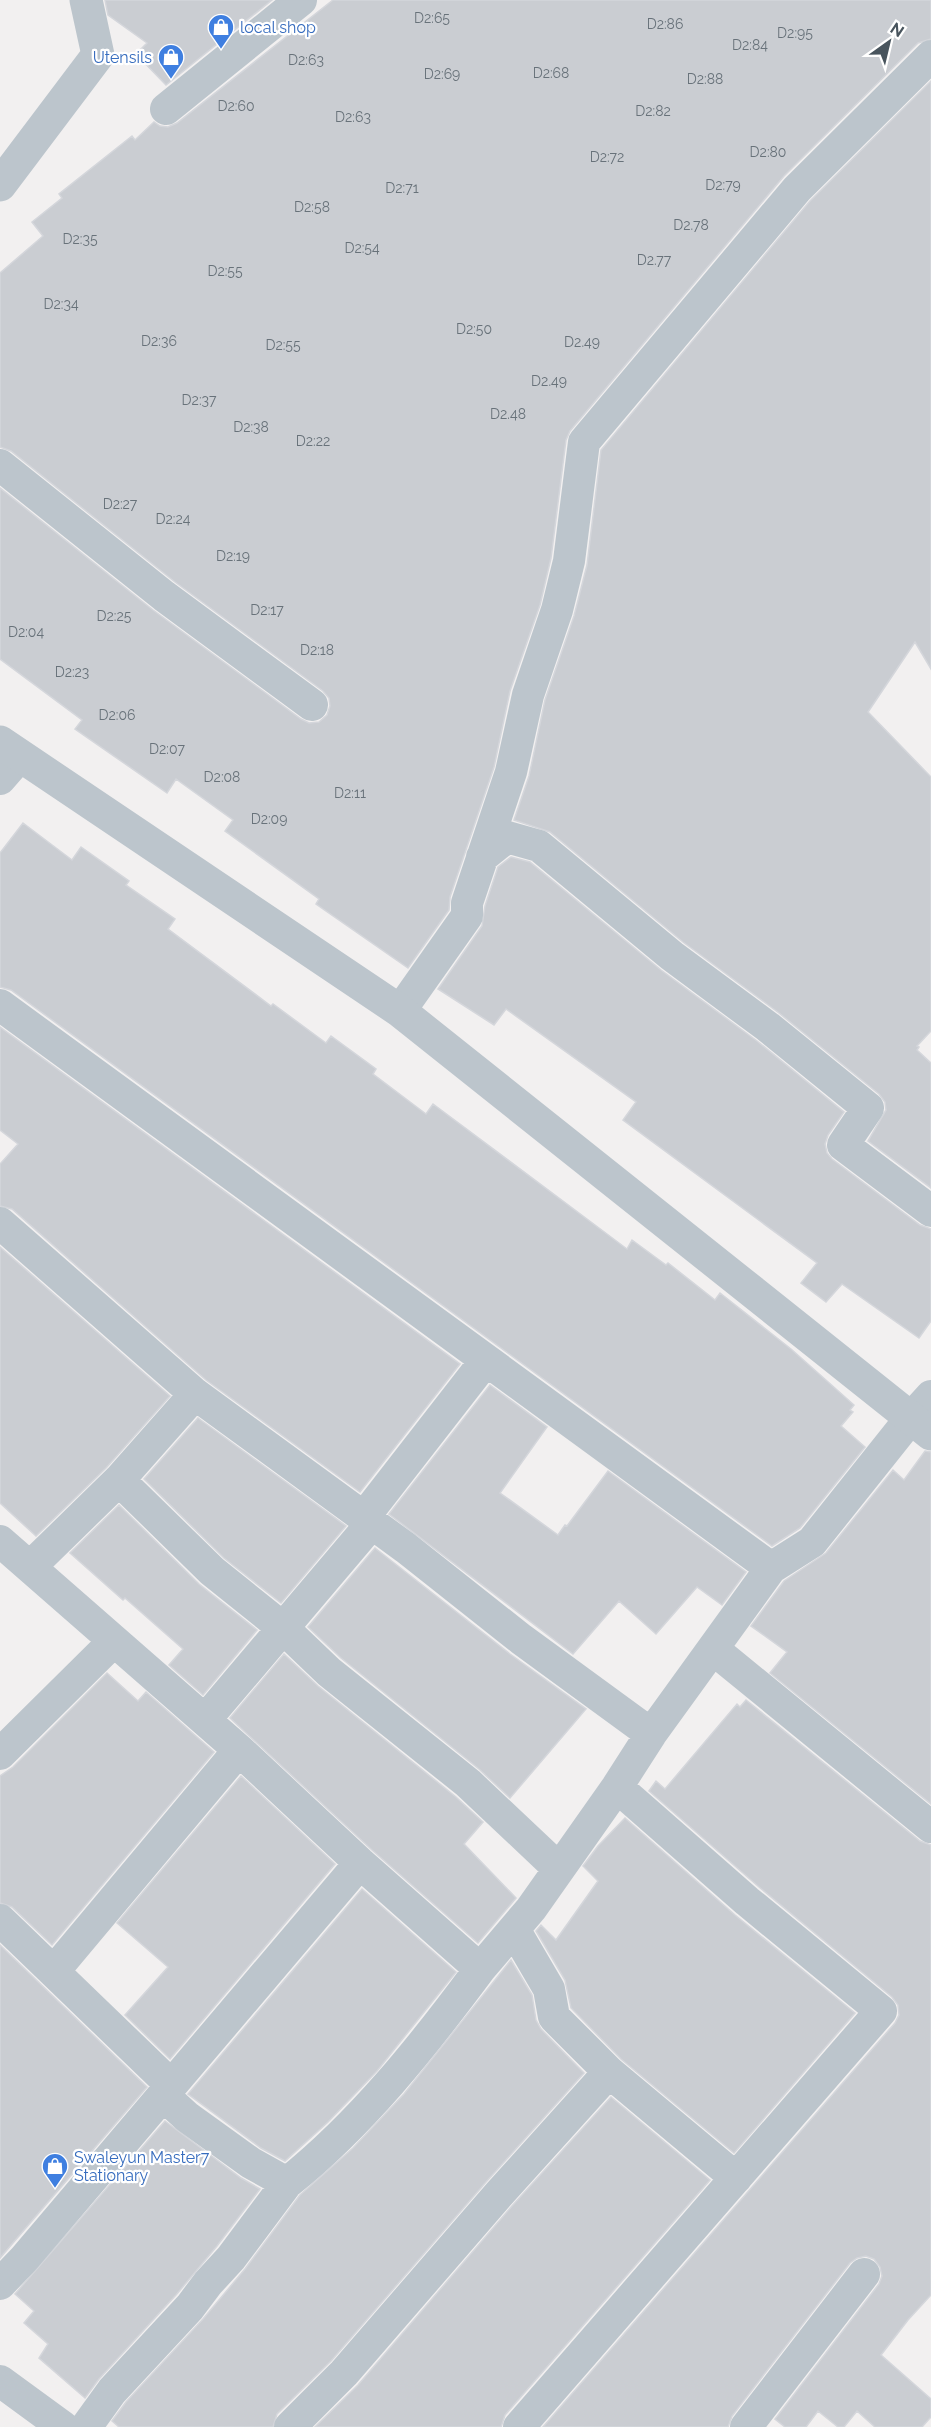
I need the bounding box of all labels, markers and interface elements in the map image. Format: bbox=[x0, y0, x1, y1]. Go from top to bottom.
house number: D2:65 bbox=[414, 10, 450, 26]
shop icon: local shop bbox=[206, 12, 236, 50]
north arrow bbox=[859, 12, 919, 72]
house number: D2:86 bbox=[647, 16, 683, 32]
place label: local shop bbox=[240, 18, 316, 37]
text: N bbox=[887, 19, 907, 41]
house number: D2:95 bbox=[777, 25, 813, 41]
house number: D2:84 bbox=[732, 37, 768, 53]
shop icon: Utensils bbox=[156, 42, 186, 80]
place label: Utensils bbox=[93, 48, 152, 67]
house number: D2:63 bbox=[288, 52, 324, 68]
house number: D2:68 bbox=[533, 65, 569, 81]
house number: D2:69 bbox=[424, 66, 460, 82]
house number: D2:88 bbox=[687, 71, 723, 87]
house number: D2:60 bbox=[218, 98, 254, 114]
house number: D2:82 bbox=[635, 103, 671, 119]
house number: D2:63 bbox=[335, 109, 371, 125]
house number: D2:80 bbox=[750, 144, 786, 160]
house number: D2:72 bbox=[590, 149, 624, 165]
house number: D2:79 bbox=[705, 177, 741, 193]
house number: D2:71 bbox=[385, 180, 419, 196]
house number: D2:58 bbox=[294, 199, 330, 215]
house number: D2.78 bbox=[673, 217, 709, 233]
house number: D2:35 bbox=[62, 231, 98, 247]
house number: D2:54 bbox=[344, 240, 380, 256]
house number: D2.77 bbox=[637, 252, 672, 268]
house number: D2:55 bbox=[207, 263, 243, 279]
house number: D2:34 bbox=[43, 296, 79, 312]
house number: D2:50 bbox=[456, 321, 492, 337]
house number: D2:36 bbox=[141, 333, 177, 349]
house number: D2.49 bbox=[564, 334, 600, 350]
house number: D2:55 bbox=[265, 337, 301, 353]
house number: D2.49 bbox=[531, 373, 567, 389]
house number: D2:37 bbox=[182, 392, 217, 408]
house number: D2.48 bbox=[490, 406, 526, 422]
house number: D2:38 bbox=[233, 419, 269, 435]
house number: D2:22 bbox=[296, 433, 330, 449]
house number: D2:27 bbox=[103, 496, 138, 512]
house number: D2:24 bbox=[156, 511, 191, 527]
house number: D2:19 bbox=[216, 548, 250, 564]
house number: D2:17 bbox=[250, 602, 284, 618]
house number: D2:25 bbox=[97, 608, 132, 624]
house number: D2:04 bbox=[8, 624, 44, 640]
house number: D2:18 bbox=[300, 642, 334, 658]
house number: D2:23 bbox=[55, 664, 89, 680]
house number: D2:06 bbox=[99, 707, 135, 723]
house number: D2:07 bbox=[149, 741, 185, 757]
house number: D2:08 bbox=[204, 769, 240, 785]
house number: D2:11 bbox=[334, 785, 366, 801]
house number: D2:09 bbox=[251, 811, 287, 827]
place label: Swaleyun Master7 Stationary bbox=[74, 2148, 210, 2185]
shop icon: Swaleyun Master7 Stationary bbox=[40, 2151, 70, 2189]

